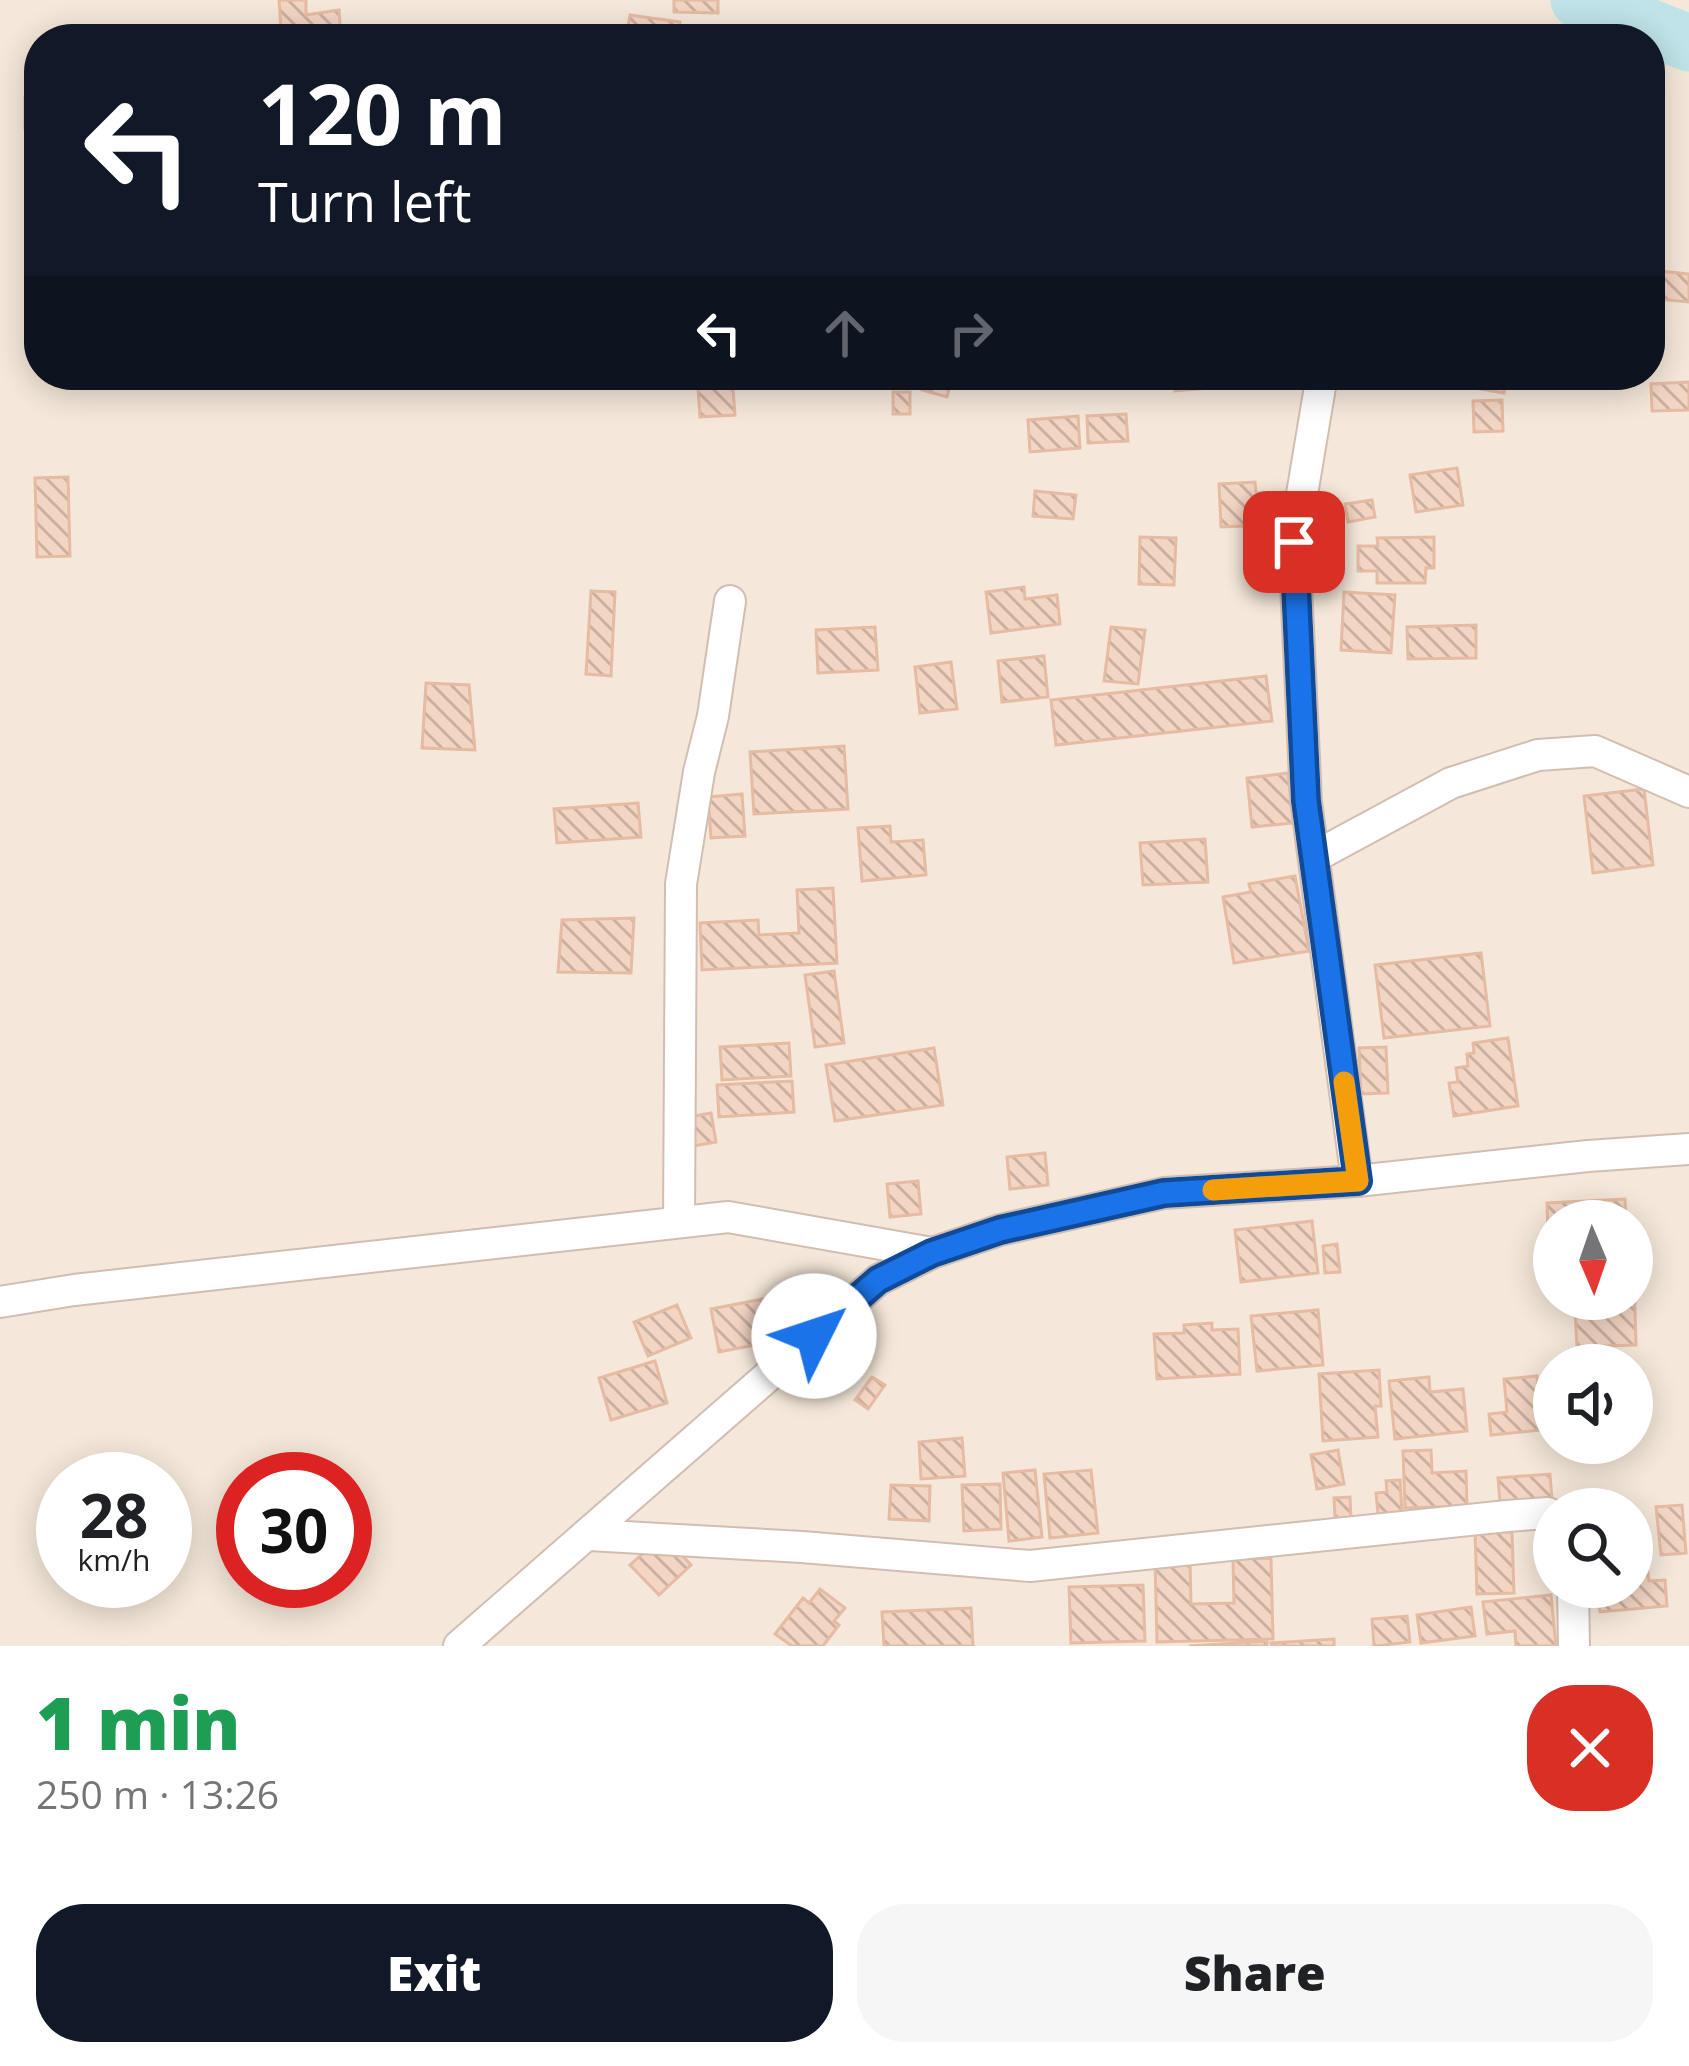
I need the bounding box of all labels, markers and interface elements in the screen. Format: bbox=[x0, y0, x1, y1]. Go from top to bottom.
text: 120 m bbox=[258, 55, 506, 170]
icon: left bbox=[60, 72, 216, 228]
text: Turn left bbox=[258, 164, 471, 238]
icon: left bbox=[686, 300, 752, 366]
icon: ahead bbox=[812, 300, 878, 366]
icon: right bbox=[938, 300, 1004, 366]
pin bbox=[1243, 491, 1345, 593]
icon: arrive bbox=[1261, 509, 1327, 575]
north arrow bbox=[1533, 1200, 1653, 1320]
map controls bbox=[1533, 1200, 1653, 1608]
position arrow bbox=[751, 1273, 877, 1399]
button: sound bbox=[1533, 1344, 1653, 1464]
speed limit sign: 30 bbox=[216, 1452, 372, 1608]
text: 28 bbox=[80, 1474, 148, 1556]
button: search bbox=[1533, 1488, 1653, 1608]
text: km/h bbox=[78, 1539, 150, 1580]
text: 1 min bbox=[36, 1673, 241, 1771]
button: close bbox=[1527, 1685, 1653, 1811]
text: 250 m · 13:26 bbox=[36, 1767, 279, 1820]
button: Exit bbox=[36, 1904, 833, 2042]
button: Share bbox=[857, 1904, 1653, 2042]

